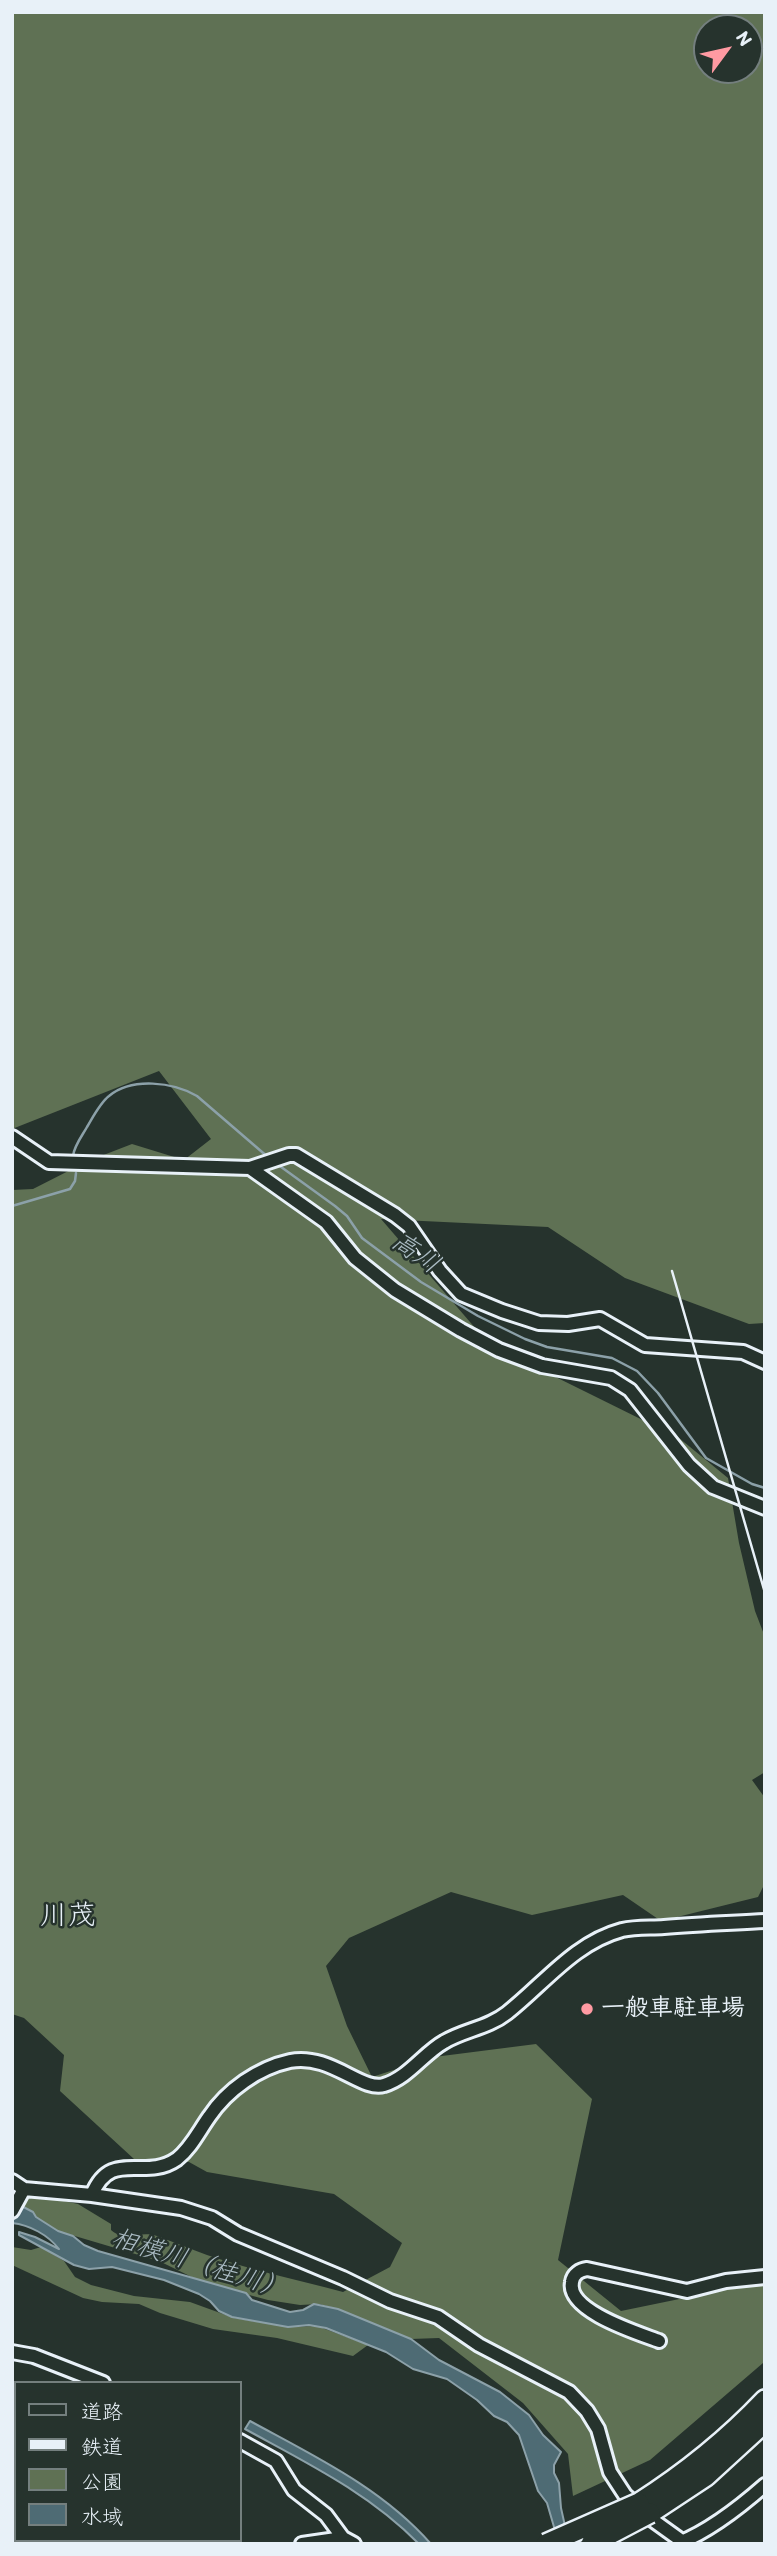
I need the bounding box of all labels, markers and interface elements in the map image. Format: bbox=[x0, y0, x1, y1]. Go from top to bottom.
north arrow bbox=[693, 14, 763, 84]
text: N bbox=[731, 27, 757, 50]
water label: 高川 bbox=[385, 1226, 445, 1282]
district label: 川茂 bbox=[40, 1900, 96, 1934]
place label: 一般車駐車場 bbox=[601, 1995, 745, 2023]
marker: 一般車駐車場 bbox=[579, 2001, 595, 2017]
water label: 相模川（桂川） bbox=[107, 2223, 291, 2307]
legend bbox=[14, 2381, 242, 2542]
text: 道路 bbox=[81, 2399, 123, 2424]
text: 鉄道 bbox=[81, 2434, 123, 2459]
text: 公園 bbox=[81, 2469, 123, 2494]
text: 水域 bbox=[81, 2504, 123, 2529]

